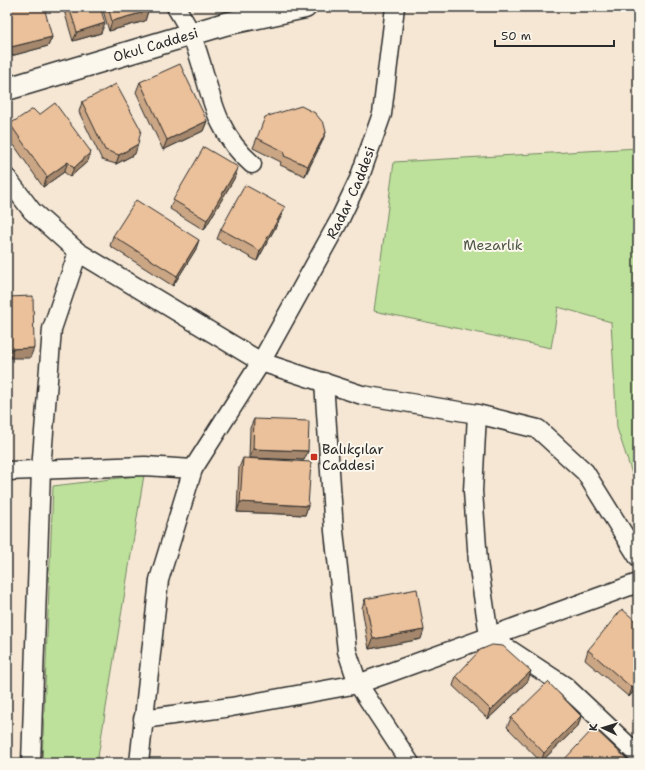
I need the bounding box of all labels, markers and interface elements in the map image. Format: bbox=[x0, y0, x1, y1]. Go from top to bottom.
scale bar bbox=[495, 22, 614, 48]
street label: Okul Caddesi bbox=[111, 24, 200, 66]
text: 50 m bbox=[501, 28, 531, 44]
street label: Radar Caddesi bbox=[322, 144, 379, 242]
park label: Mezarlık bbox=[463, 236, 523, 254]
place label: Balıkçılar Caddesi bbox=[322, 440, 384, 474]
marker: Balıkçılar Caddesi bbox=[309, 452, 319, 462]
north arrow bbox=[583, 708, 623, 748]
text: K bbox=[586, 723, 601, 732]

